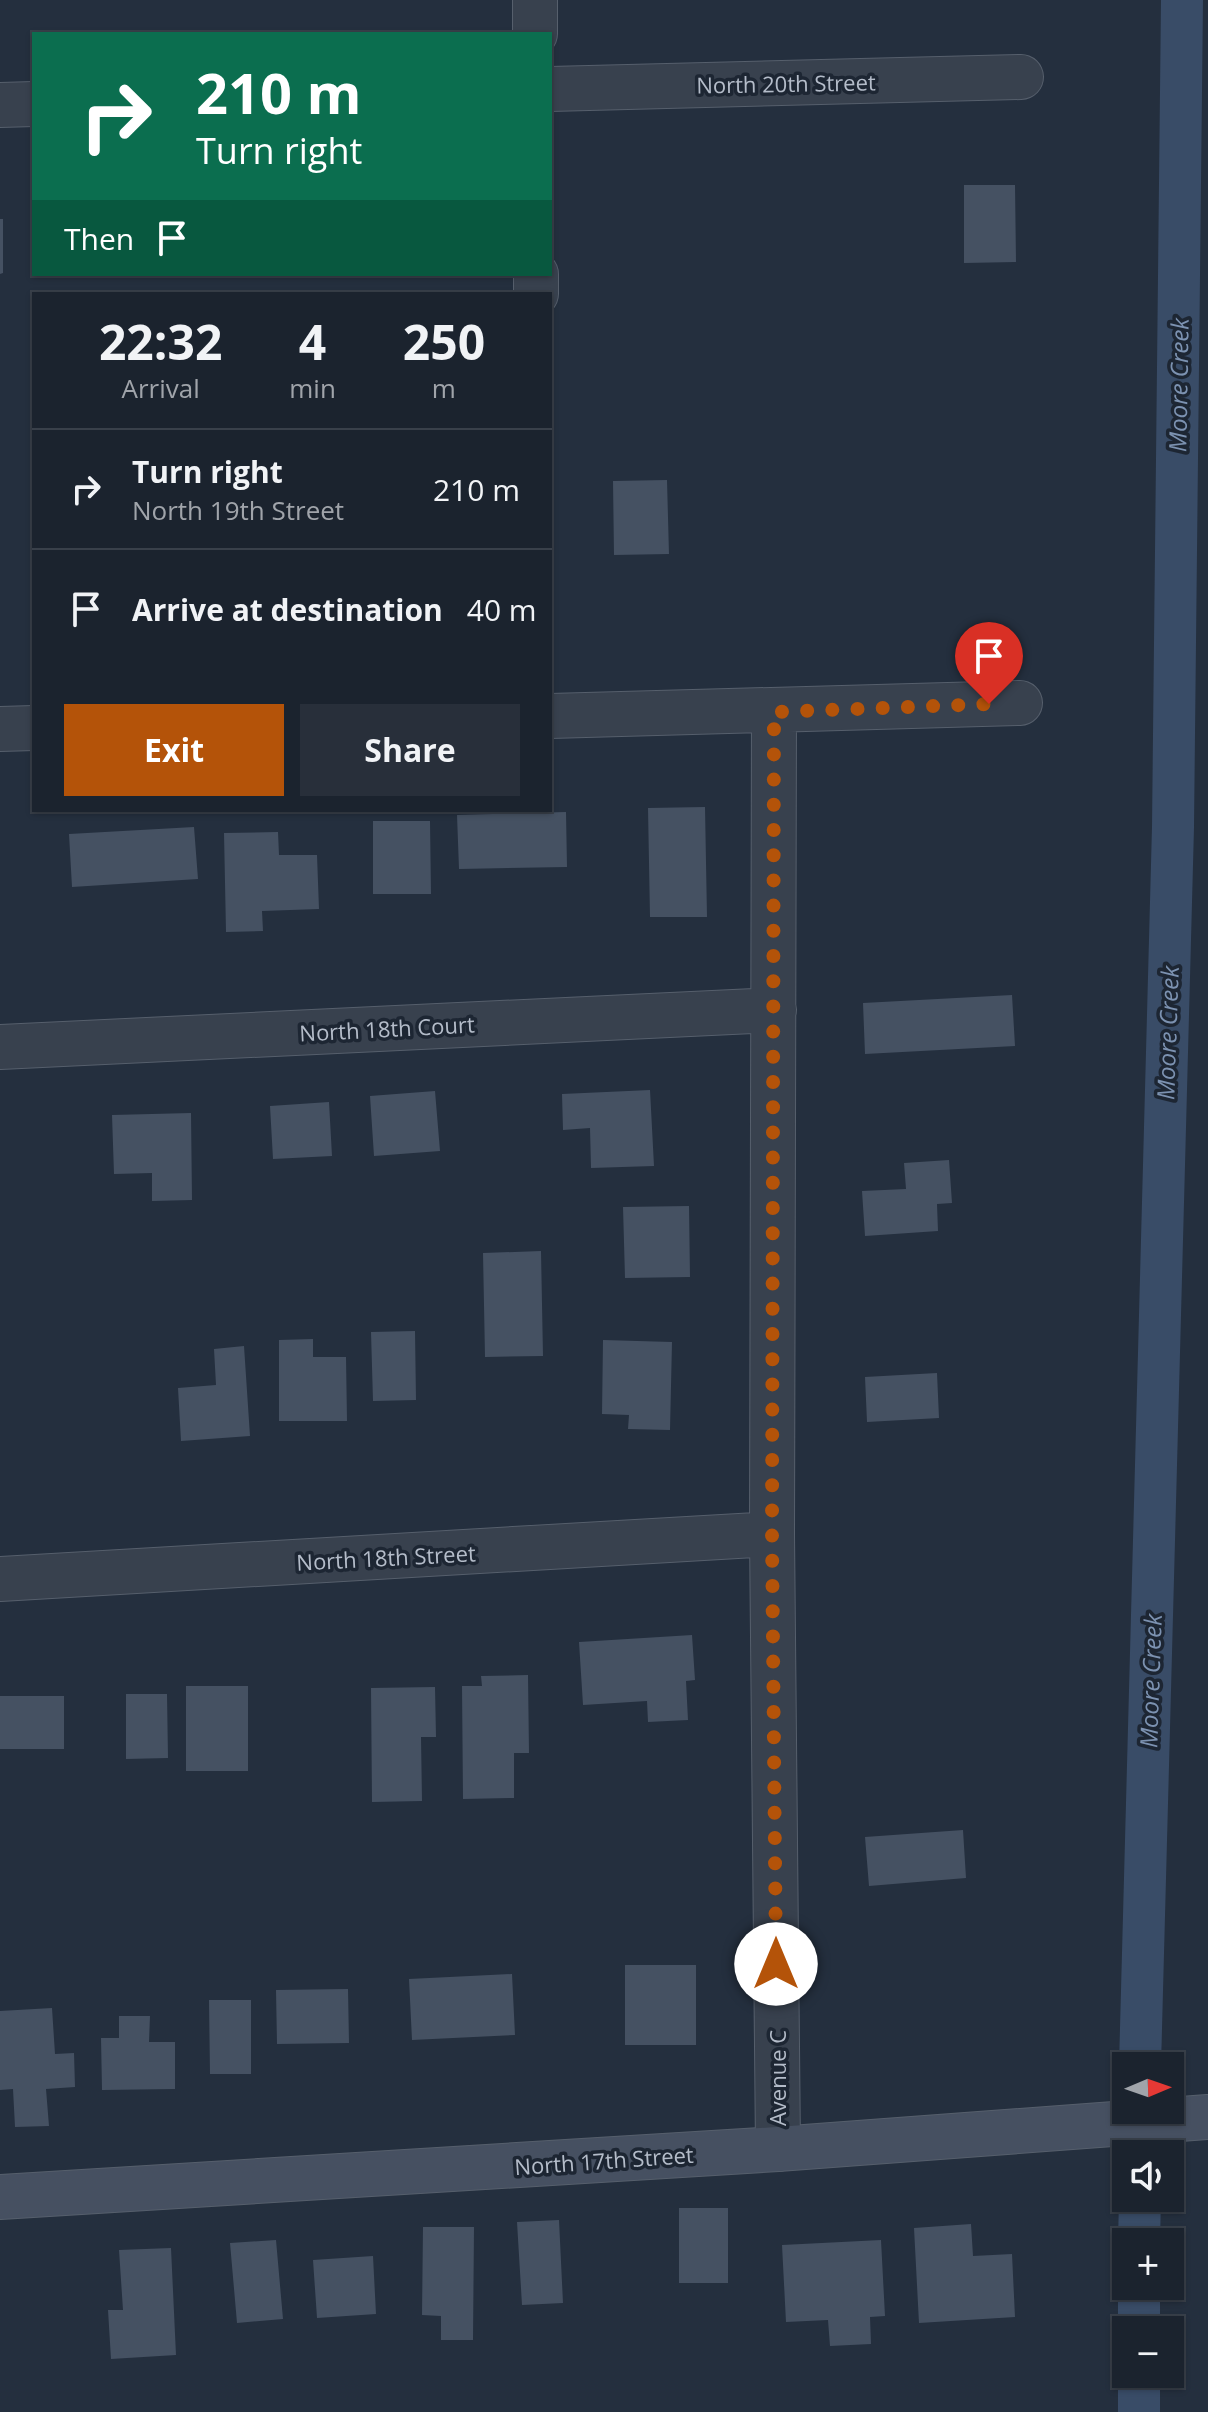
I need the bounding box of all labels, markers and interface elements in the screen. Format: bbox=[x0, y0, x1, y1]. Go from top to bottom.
text: 210 m bbox=[196, 54, 362, 130]
icon: right bbox=[64, 64, 168, 168]
street label: North 20th Street bbox=[696, 66, 876, 100]
text: Turn right bbox=[196, 126, 362, 175]
icon: arrive bbox=[150, 216, 194, 260]
text: Then bbox=[64, 218, 134, 259]
text: 22:32 bbox=[99, 309, 222, 374]
text: 4 bbox=[299, 309, 326, 374]
text: 250 bbox=[403, 309, 485, 374]
water label: Moore Creek bbox=[1160, 316, 1196, 452]
text: Arrival bbox=[121, 370, 200, 406]
text: min bbox=[289, 370, 336, 406]
text: m bbox=[432, 370, 456, 406]
text: Turn right bbox=[132, 451, 283, 492]
icon: right bbox=[64, 467, 108, 511]
text: 210 m bbox=[433, 469, 520, 510]
text: North 19th Street bbox=[132, 492, 344, 528]
icon: arrive bbox=[64, 587, 108, 631]
text: Arrive at destination bbox=[132, 589, 443, 630]
text: 40 m bbox=[467, 589, 537, 630]
pin bbox=[955, 622, 1023, 704]
icon: arrive bbox=[967, 634, 1011, 678]
button: Exit bbox=[64, 704, 284, 796]
button: Share bbox=[300, 704, 520, 796]
water label: Moore Creek bbox=[1148, 964, 1186, 1101]
street label: North 18th Court bbox=[299, 1008, 476, 1048]
street label: North 18th Street bbox=[296, 1537, 477, 1577]
water label: Moore Creek bbox=[1131, 1612, 1169, 1749]
position arrow bbox=[734, 1922, 818, 2006]
street label: Avenue C bbox=[762, 2030, 792, 2126]
north arrow bbox=[1112, 2052, 1184, 2124]
map controls bbox=[1112, 2052, 1184, 2388]
street label: North 17th Street bbox=[513, 2139, 695, 2181]
button: sound bbox=[1112, 2140, 1184, 2212]
button: + bbox=[1112, 2228, 1184, 2300]
button: − bbox=[1112, 2316, 1184, 2388]

